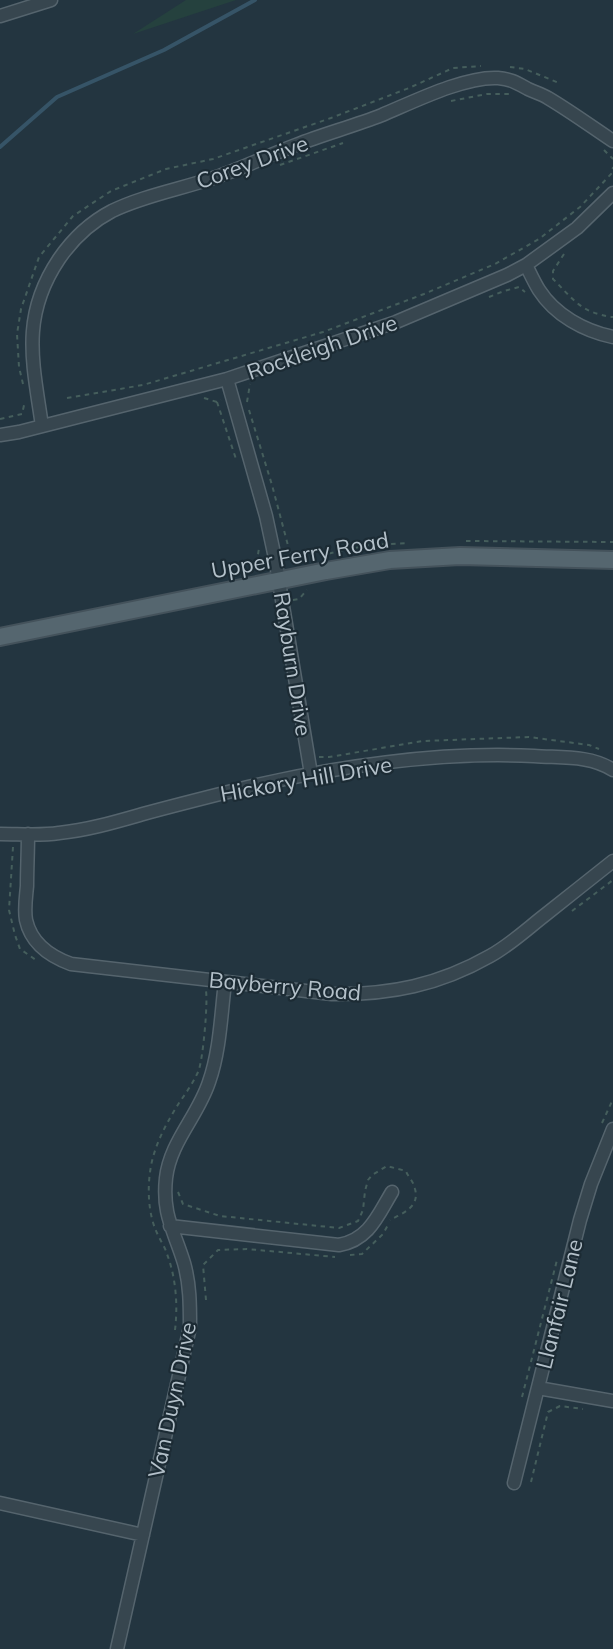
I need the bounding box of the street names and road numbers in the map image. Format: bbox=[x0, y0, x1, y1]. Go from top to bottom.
street label: Corey Drive bbox=[192, 129, 312, 195]
street label: Rockleigh Drive bbox=[243, 308, 401, 386]
street label: Upper Ferry Road bbox=[209, 526, 391, 584]
street label: Rayburn Drive bbox=[268, 590, 318, 738]
street label: Hickory Hill Drive bbox=[218, 750, 394, 808]
street label: Bayberry Road bbox=[208, 965, 362, 1007]
street label: Llanfair Lane bbox=[529, 1236, 589, 1372]
street label: Van Duyn Drive bbox=[142, 1320, 202, 1480]

